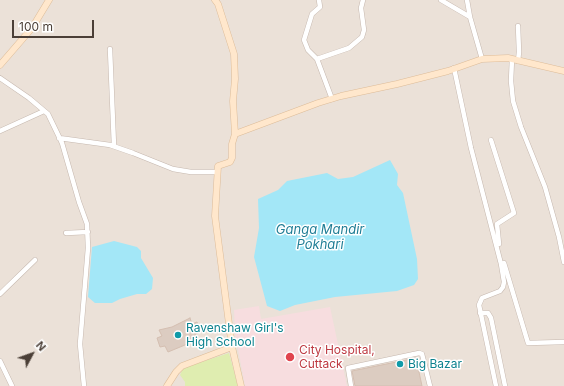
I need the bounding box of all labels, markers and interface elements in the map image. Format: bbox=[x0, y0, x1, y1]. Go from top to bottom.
scale bar bbox=[14, 12, 96, 38]
text: 100 m bbox=[19, 19, 53, 34]
water label: Ganga Mandir Pokhari bbox=[276, 222, 364, 253]
place label: Ravenshaw Girl's High School bbox=[186, 321, 284, 349]
marker: Ravenshaw Girl's High School bbox=[173, 330, 183, 340]
north arrow bbox=[12, 334, 52, 374]
text: N bbox=[33, 338, 49, 354]
place label: City Hospital, Cuttack bbox=[299, 343, 375, 371]
marker: City Hospital, Cuttack bbox=[284, 351, 296, 363]
place label: Big Bazar bbox=[408, 357, 462, 371]
marker: Big Bazar bbox=[395, 359, 405, 369]

